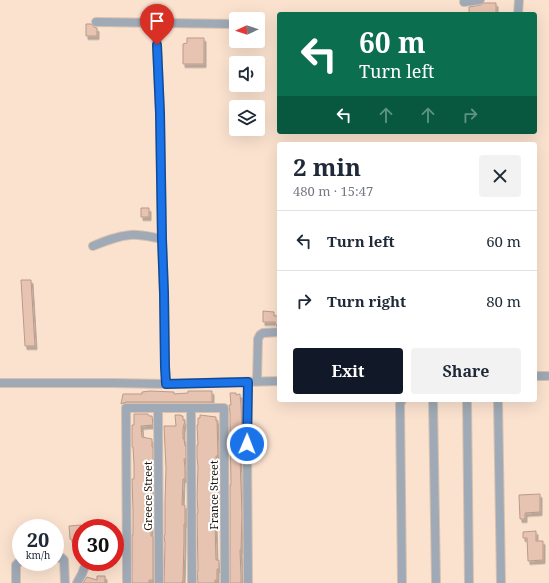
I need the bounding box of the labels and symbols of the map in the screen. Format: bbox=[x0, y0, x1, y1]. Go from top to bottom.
pin bbox=[140, 4, 174, 45]
north arrow bbox=[229, 12, 265, 48]
position arrow bbox=[226, 423, 268, 465]
street label: France Street bbox=[206, 460, 221, 530]
street label: Greece Street bbox=[140, 461, 155, 531]
speed limit sign: 30 bbox=[72, 519, 124, 571]

